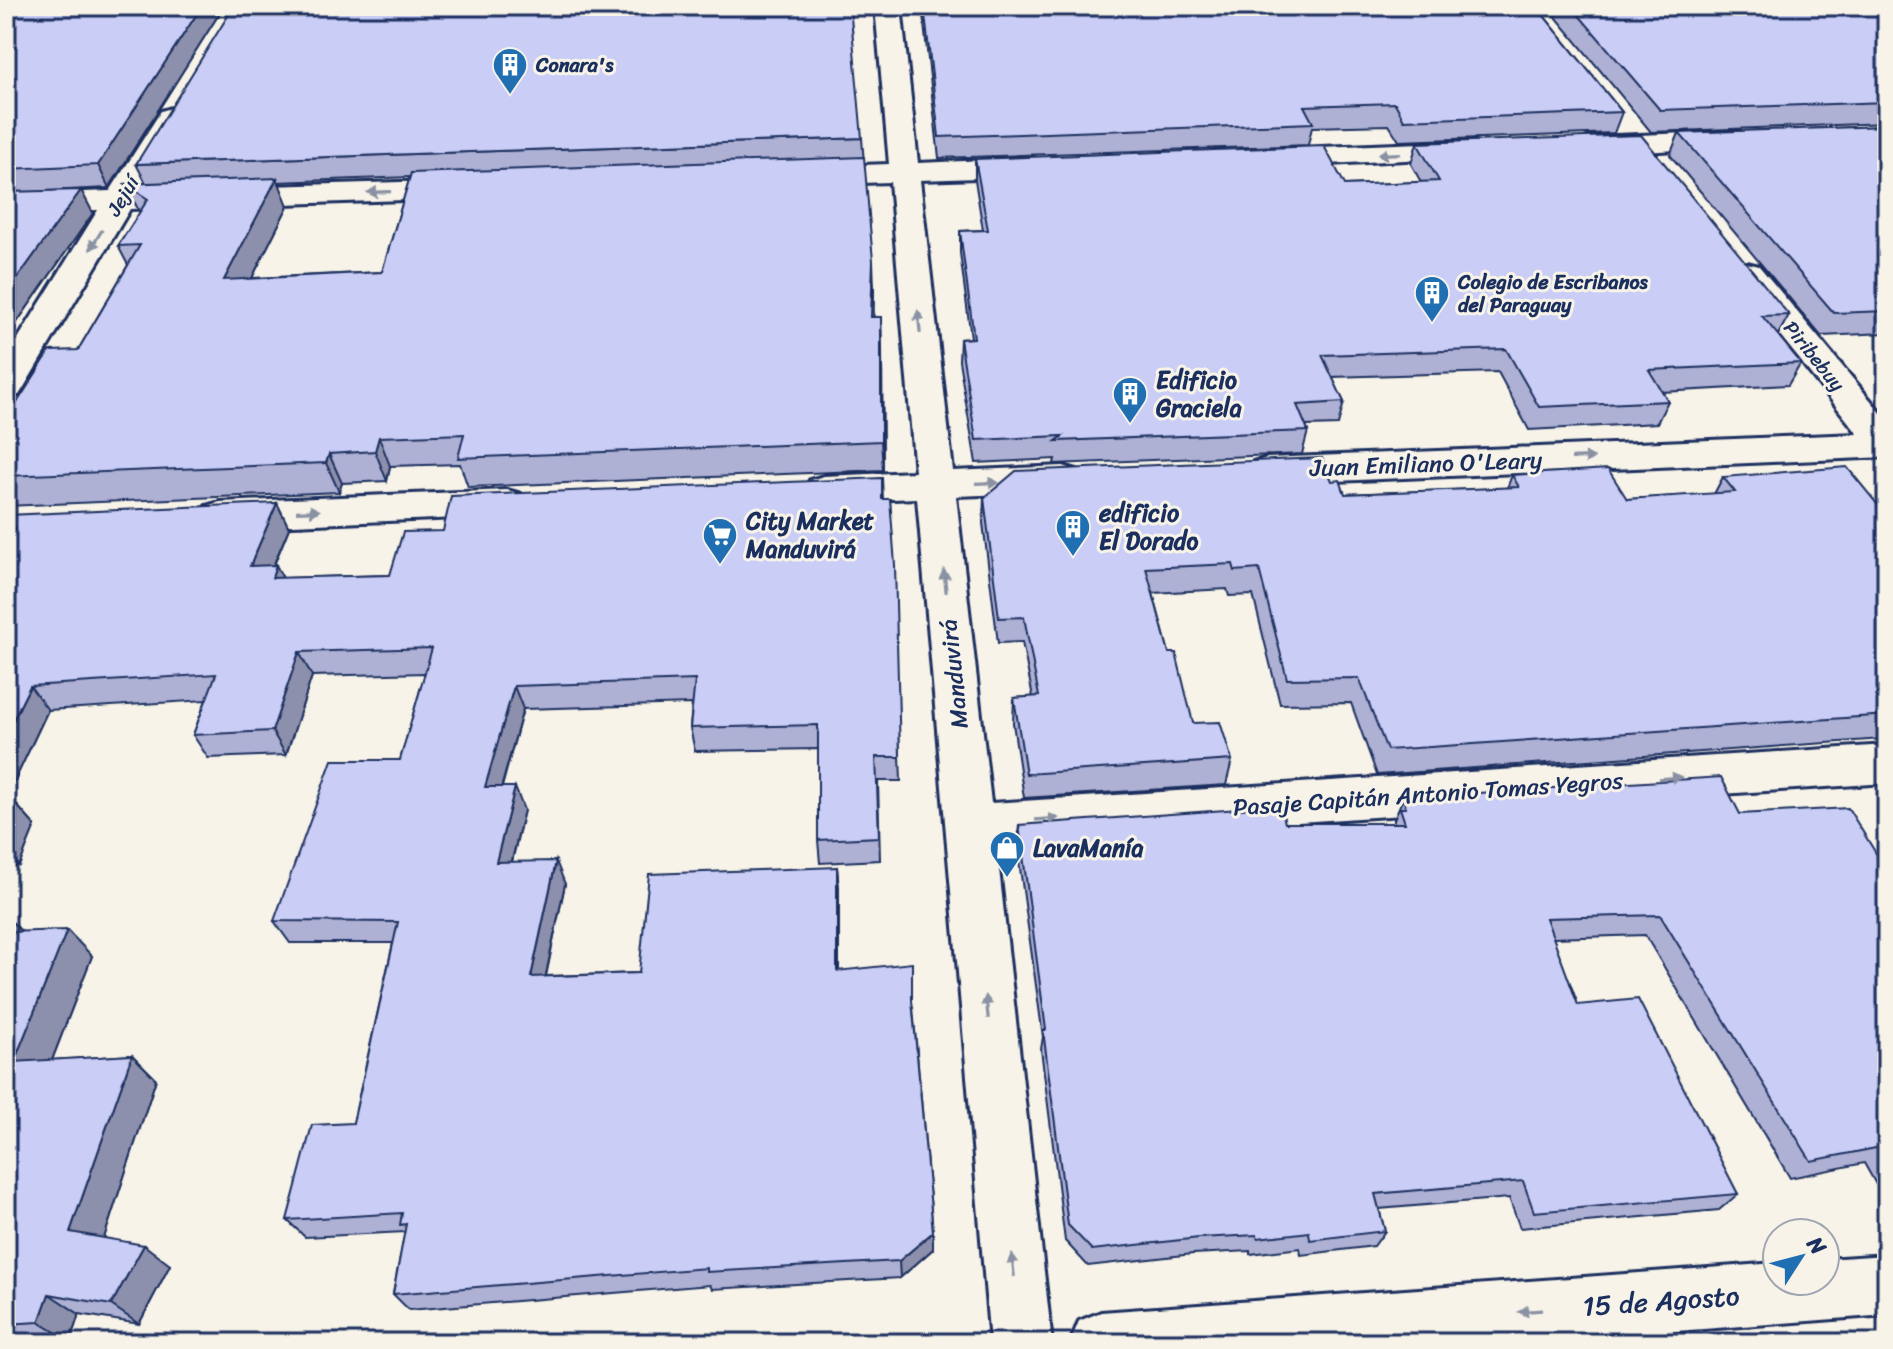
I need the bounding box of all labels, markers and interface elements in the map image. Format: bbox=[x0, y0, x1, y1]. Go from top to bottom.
building icon: Conara's bbox=[491, 46, 529, 96]
place label: Conara's bbox=[535, 48, 614, 83]
one-way arrow bbox=[1376, 147, 1401, 160]
street label: Jejuí bbox=[97, 167, 150, 224]
one-way arrow bbox=[366, 186, 391, 199]
one-way arrow bbox=[89, 229, 103, 251]
place label: Colegio de Escribanos del Paraguay bbox=[1457, 265, 1649, 323]
building icon: Colegio de Escribanos del Paraguay bbox=[1413, 274, 1451, 324]
one-way arrow bbox=[913, 309, 926, 334]
street label: Piribebuy bbox=[1774, 313, 1854, 400]
place label: Edificio Graciela bbox=[1156, 359, 1242, 429]
building icon: Edificio Graciela bbox=[1111, 375, 1149, 425]
street label: Juan Emiliano O'Leary bbox=[1308, 439, 1544, 489]
one-way arrow bbox=[1571, 451, 1596, 464]
one-way arrow bbox=[975, 476, 1000, 489]
place label: edificio El Dorado bbox=[1098, 492, 1198, 562]
place label: City Market Manduvirá bbox=[745, 500, 875, 570]
one-way arrow bbox=[296, 504, 321, 517]
building icon: edificio El Dorado bbox=[1054, 508, 1092, 558]
supermarket icon: City Market Manduvirá bbox=[701, 516, 739, 566]
one-way arrow bbox=[939, 568, 952, 593]
street label: Manduvirá bbox=[927, 617, 981, 731]
street label: Pasaje Capitán Antonio Tomas Yegros bbox=[1231, 759, 1625, 829]
one-way arrow bbox=[1658, 771, 1683, 784]
one-way arrow bbox=[1035, 812, 1060, 825]
place label: LavaManía bbox=[1033, 827, 1144, 869]
shop icon: LavaManía bbox=[988, 829, 1026, 879]
one-way arrow bbox=[981, 994, 994, 1019]
north arrow bbox=[1761, 1217, 1841, 1297]
text: N bbox=[1796, 1227, 1837, 1264]
one-way arrow bbox=[1007, 1252, 1020, 1277]
street label: 15 de Agosto bbox=[1581, 1271, 1741, 1331]
one-way arrow bbox=[1517, 1305, 1542, 1318]

